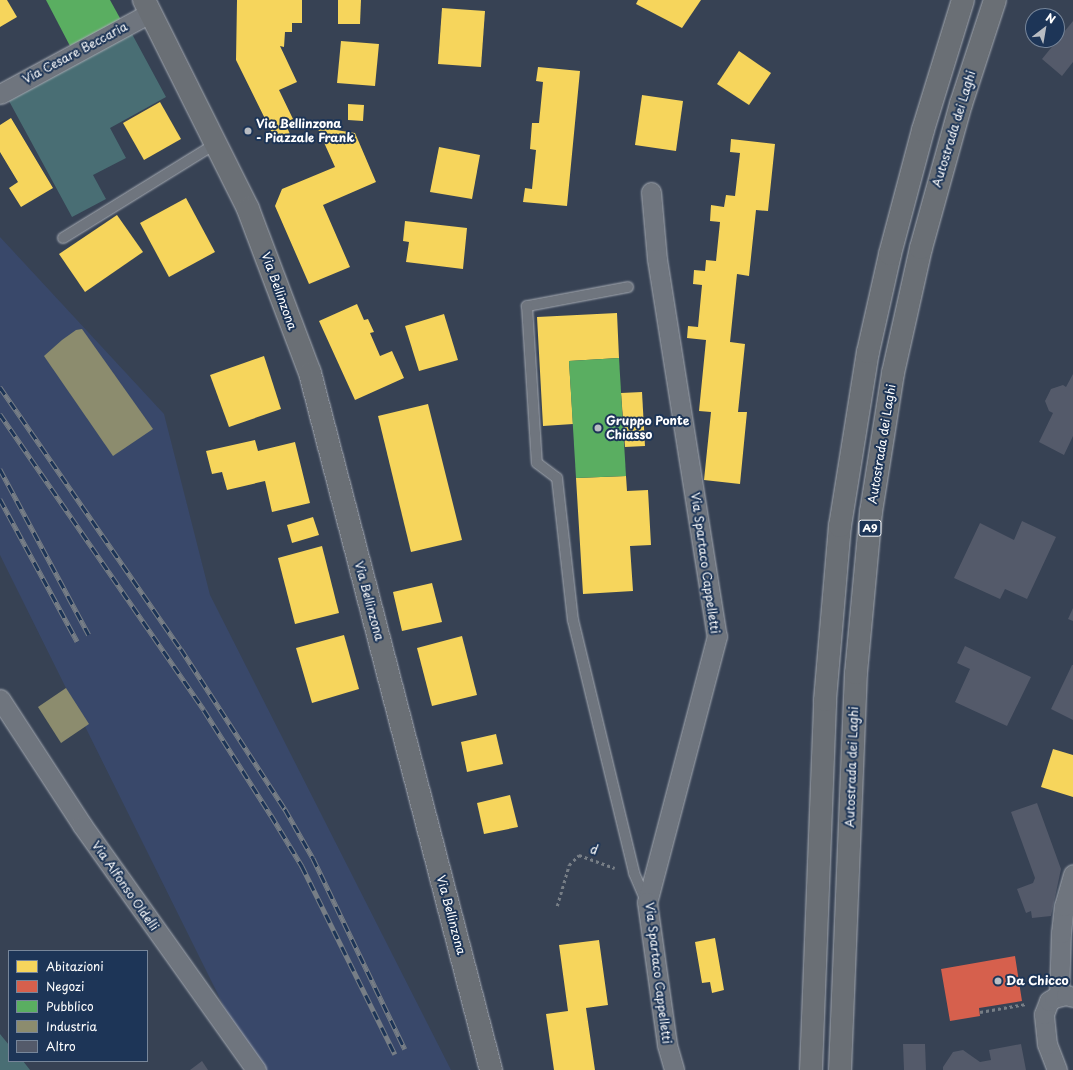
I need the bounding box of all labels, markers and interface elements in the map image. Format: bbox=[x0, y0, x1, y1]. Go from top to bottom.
north arrow bbox=[1025, 8, 1065, 48]
text: N bbox=[1043, 9, 1059, 28]
street label: Via Cesare Beccaria bbox=[20, 19, 130, 87]
street label: Autostrada dei Laghi bbox=[929, 69, 979, 189]
place label: Via Bellinzona - Piazzale Frank bbox=[256, 117, 355, 145]
marker: Via Bellinzona - Piazzale Frank bbox=[243, 126, 253, 136]
street label: Via Bellinzona bbox=[258, 250, 300, 332]
street label: Autostrada dei Laghi bbox=[865, 383, 899, 505]
place label: Gruppo Ponte Chiasso bbox=[606, 414, 689, 442]
marker: Gruppo Ponte Chiasso bbox=[593, 423, 603, 433]
street label: Via Spartaco Cappelletti bbox=[688, 491, 722, 635]
road number: A9 bbox=[858, 519, 882, 537]
street label: Via Bellinzona bbox=[351, 560, 387, 642]
street label: Autostrada dei Laghi bbox=[843, 706, 861, 828]
street label: Via Alfonso Oldelli bbox=[89, 838, 161, 934]
street label: d bbox=[588, 842, 600, 858]
street label: Via Bellinzona bbox=[433, 874, 469, 956]
street label: Via Spartaco Cappelletti bbox=[642, 901, 674, 1045]
legend bbox=[8, 950, 148, 1062]
text: Abitazioni bbox=[46, 957, 104, 975]
place label: Da Chicco bbox=[1006, 974, 1068, 988]
marker: Da Chicco bbox=[993, 976, 1003, 986]
text: Negozi bbox=[46, 977, 84, 995]
text: Pubblico bbox=[46, 997, 94, 1015]
text: Industria bbox=[46, 1017, 97, 1035]
text: Altro bbox=[46, 1037, 76, 1055]

